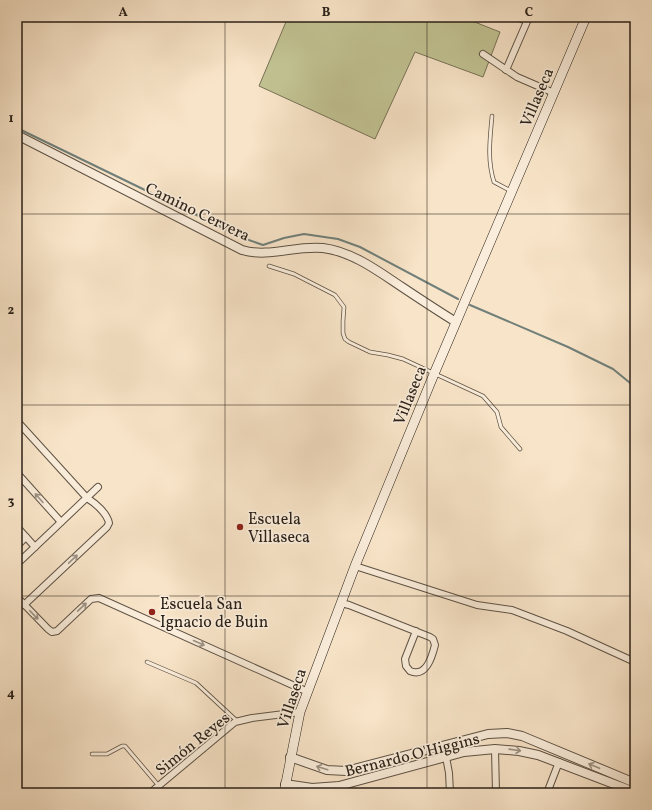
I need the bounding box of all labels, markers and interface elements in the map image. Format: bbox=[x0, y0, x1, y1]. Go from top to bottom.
text: A bbox=[118, 4, 128, 22]
text: B bbox=[322, 4, 331, 22]
text: C bbox=[525, 4, 533, 22]
street label: Villaseca bbox=[516, 65, 560, 131]
text: 1 bbox=[8, 110, 14, 128]
street label: Camino Cervera bbox=[141, 178, 253, 248]
text: 2 bbox=[8, 302, 15, 320]
street label: Villaseca bbox=[389, 363, 433, 429]
text: 3 bbox=[8, 493, 15, 511]
one-way arrow bbox=[35, 493, 44, 503]
place label: Escuela Villaseca bbox=[248, 509, 310, 549]
marker: Escuela Villaseca bbox=[235, 522, 245, 532]
one-way arrow bbox=[68, 555, 78, 564]
place label: Escuela San Ignacio de Buin bbox=[160, 594, 268, 634]
one-way arrow bbox=[77, 603, 87, 612]
marker: Escuela San Ignacio de Buin bbox=[147, 607, 157, 617]
one-way arrow bbox=[29, 610, 39, 620]
one-way arrow bbox=[192, 640, 204, 647]
street label: Villaseca bbox=[273, 666, 313, 732]
text: 4 bbox=[7, 685, 15, 703]
street label: Simón Reyes bbox=[151, 708, 235, 781]
street label: Bernardo O'Higgins bbox=[343, 729, 482, 783]
one-way arrow bbox=[508, 746, 521, 754]
one-way arrow bbox=[588, 762, 600, 769]
one-way arrow bbox=[315, 764, 328, 771]

